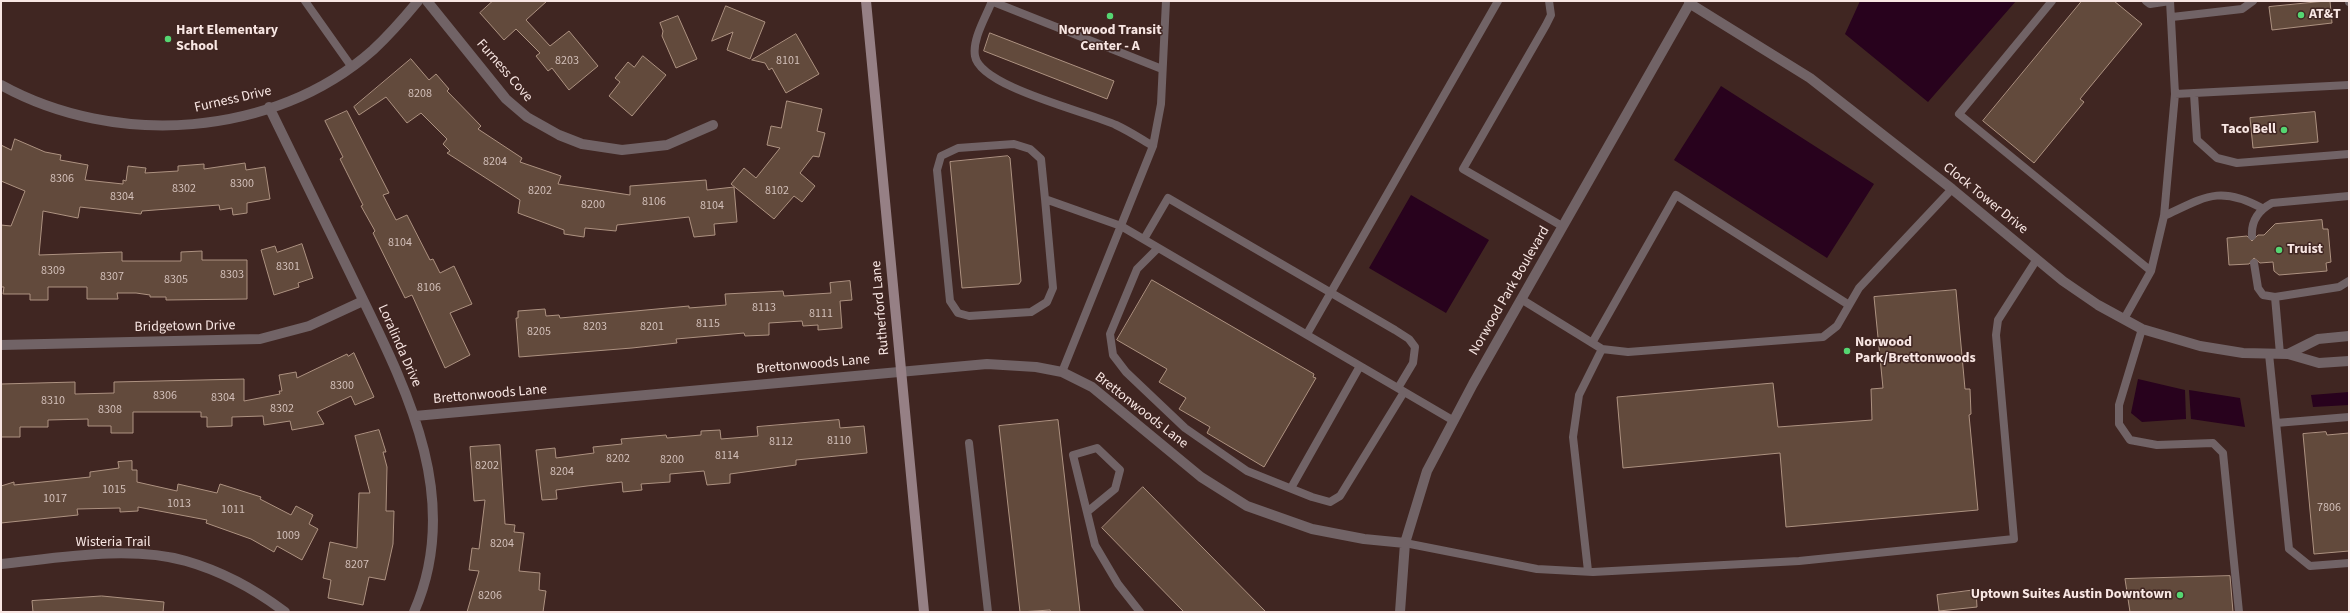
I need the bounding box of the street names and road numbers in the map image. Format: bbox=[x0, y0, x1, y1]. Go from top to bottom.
street label: Furness Cove bbox=[472, 36, 536, 106]
street label: Furness Drive bbox=[193, 83, 273, 117]
street label: Clock Tower Drive bbox=[1939, 160, 2031, 238]
street label: Norwood Park Boulevard bbox=[1466, 223, 1554, 359]
street label: Rutherford Lane bbox=[868, 260, 894, 356]
street label: Loralinda Drive bbox=[373, 302, 425, 390]
street label: Bridgetown Drive bbox=[134, 318, 236, 336]
street label: Brettonwoods Lane bbox=[755, 352, 871, 378]
street label: Brettonwoods Lane bbox=[1091, 369, 1191, 453]
street label: Brettonwoods Lane bbox=[432, 382, 548, 408]
street label: Wisteria Trail bbox=[75, 535, 151, 551]

